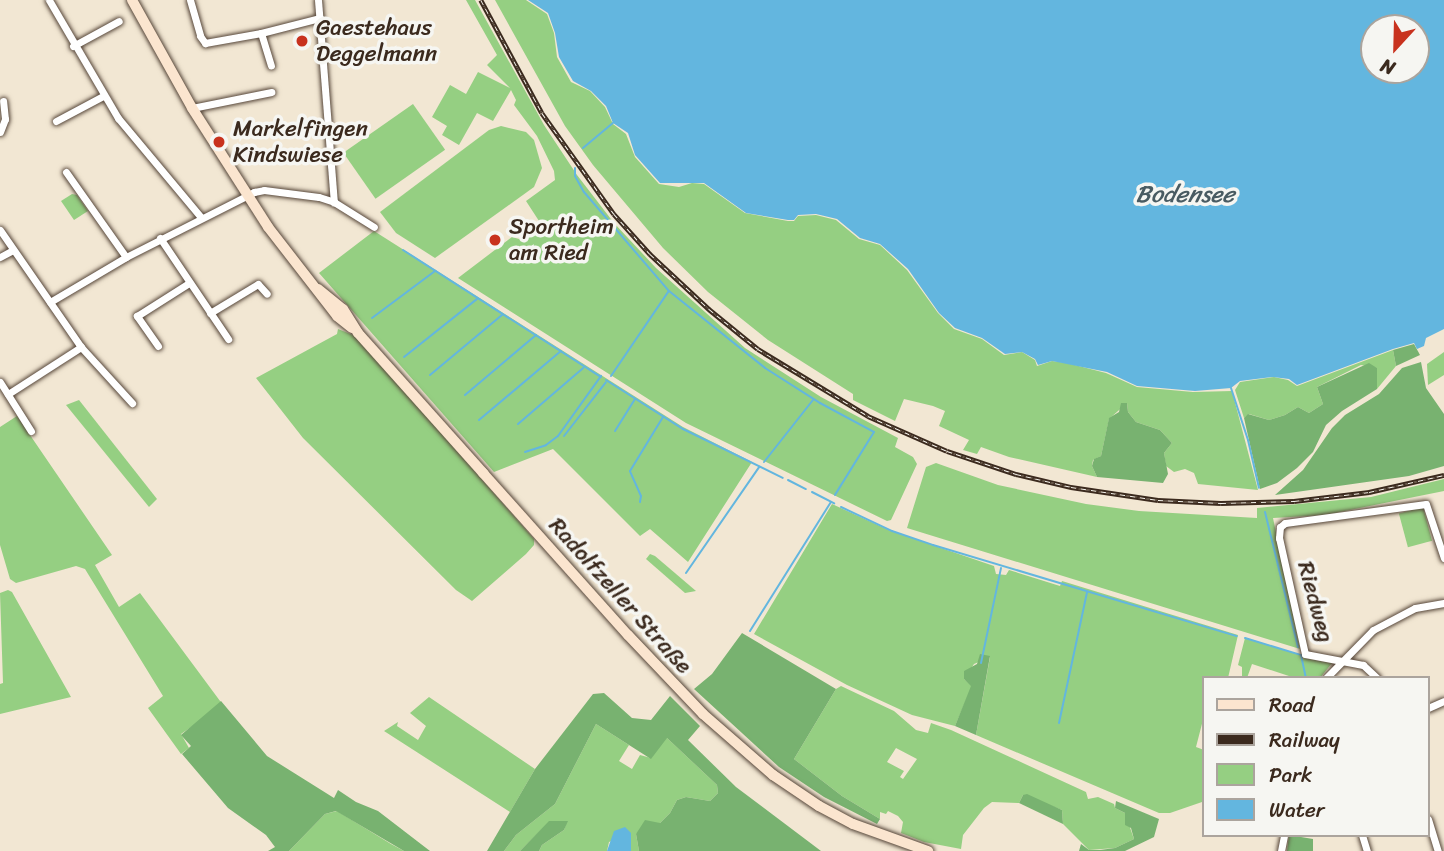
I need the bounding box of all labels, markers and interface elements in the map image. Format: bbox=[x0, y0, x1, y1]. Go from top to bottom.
place label: Gaestehaus Deggelmann bbox=[316, 14, 437, 68]
north arrow bbox=[1360, 14, 1430, 84]
marker: Gaestehaus Deggelmann bbox=[294, 33, 310, 49]
text: N bbox=[1375, 49, 1400, 85]
place label: Markelfingen Kindswiese bbox=[233, 115, 368, 169]
marker: Markelfingen Kindswiese bbox=[211, 134, 227, 150]
water label: Bodensee bbox=[1136, 181, 1234, 209]
place label: Sportheim am Ried bbox=[509, 213, 614, 267]
marker: Sportheim am Ried bbox=[487, 232, 503, 248]
street label: Radolfzeller Straße bbox=[542, 512, 698, 680]
street label: Riedweg bbox=[1291, 558, 1339, 646]
legend bbox=[1202, 676, 1430, 837]
text: Road bbox=[1269, 686, 1314, 724]
text: Railway bbox=[1269, 721, 1340, 759]
text: Park bbox=[1269, 756, 1312, 794]
text: Water bbox=[1269, 791, 1324, 829]

